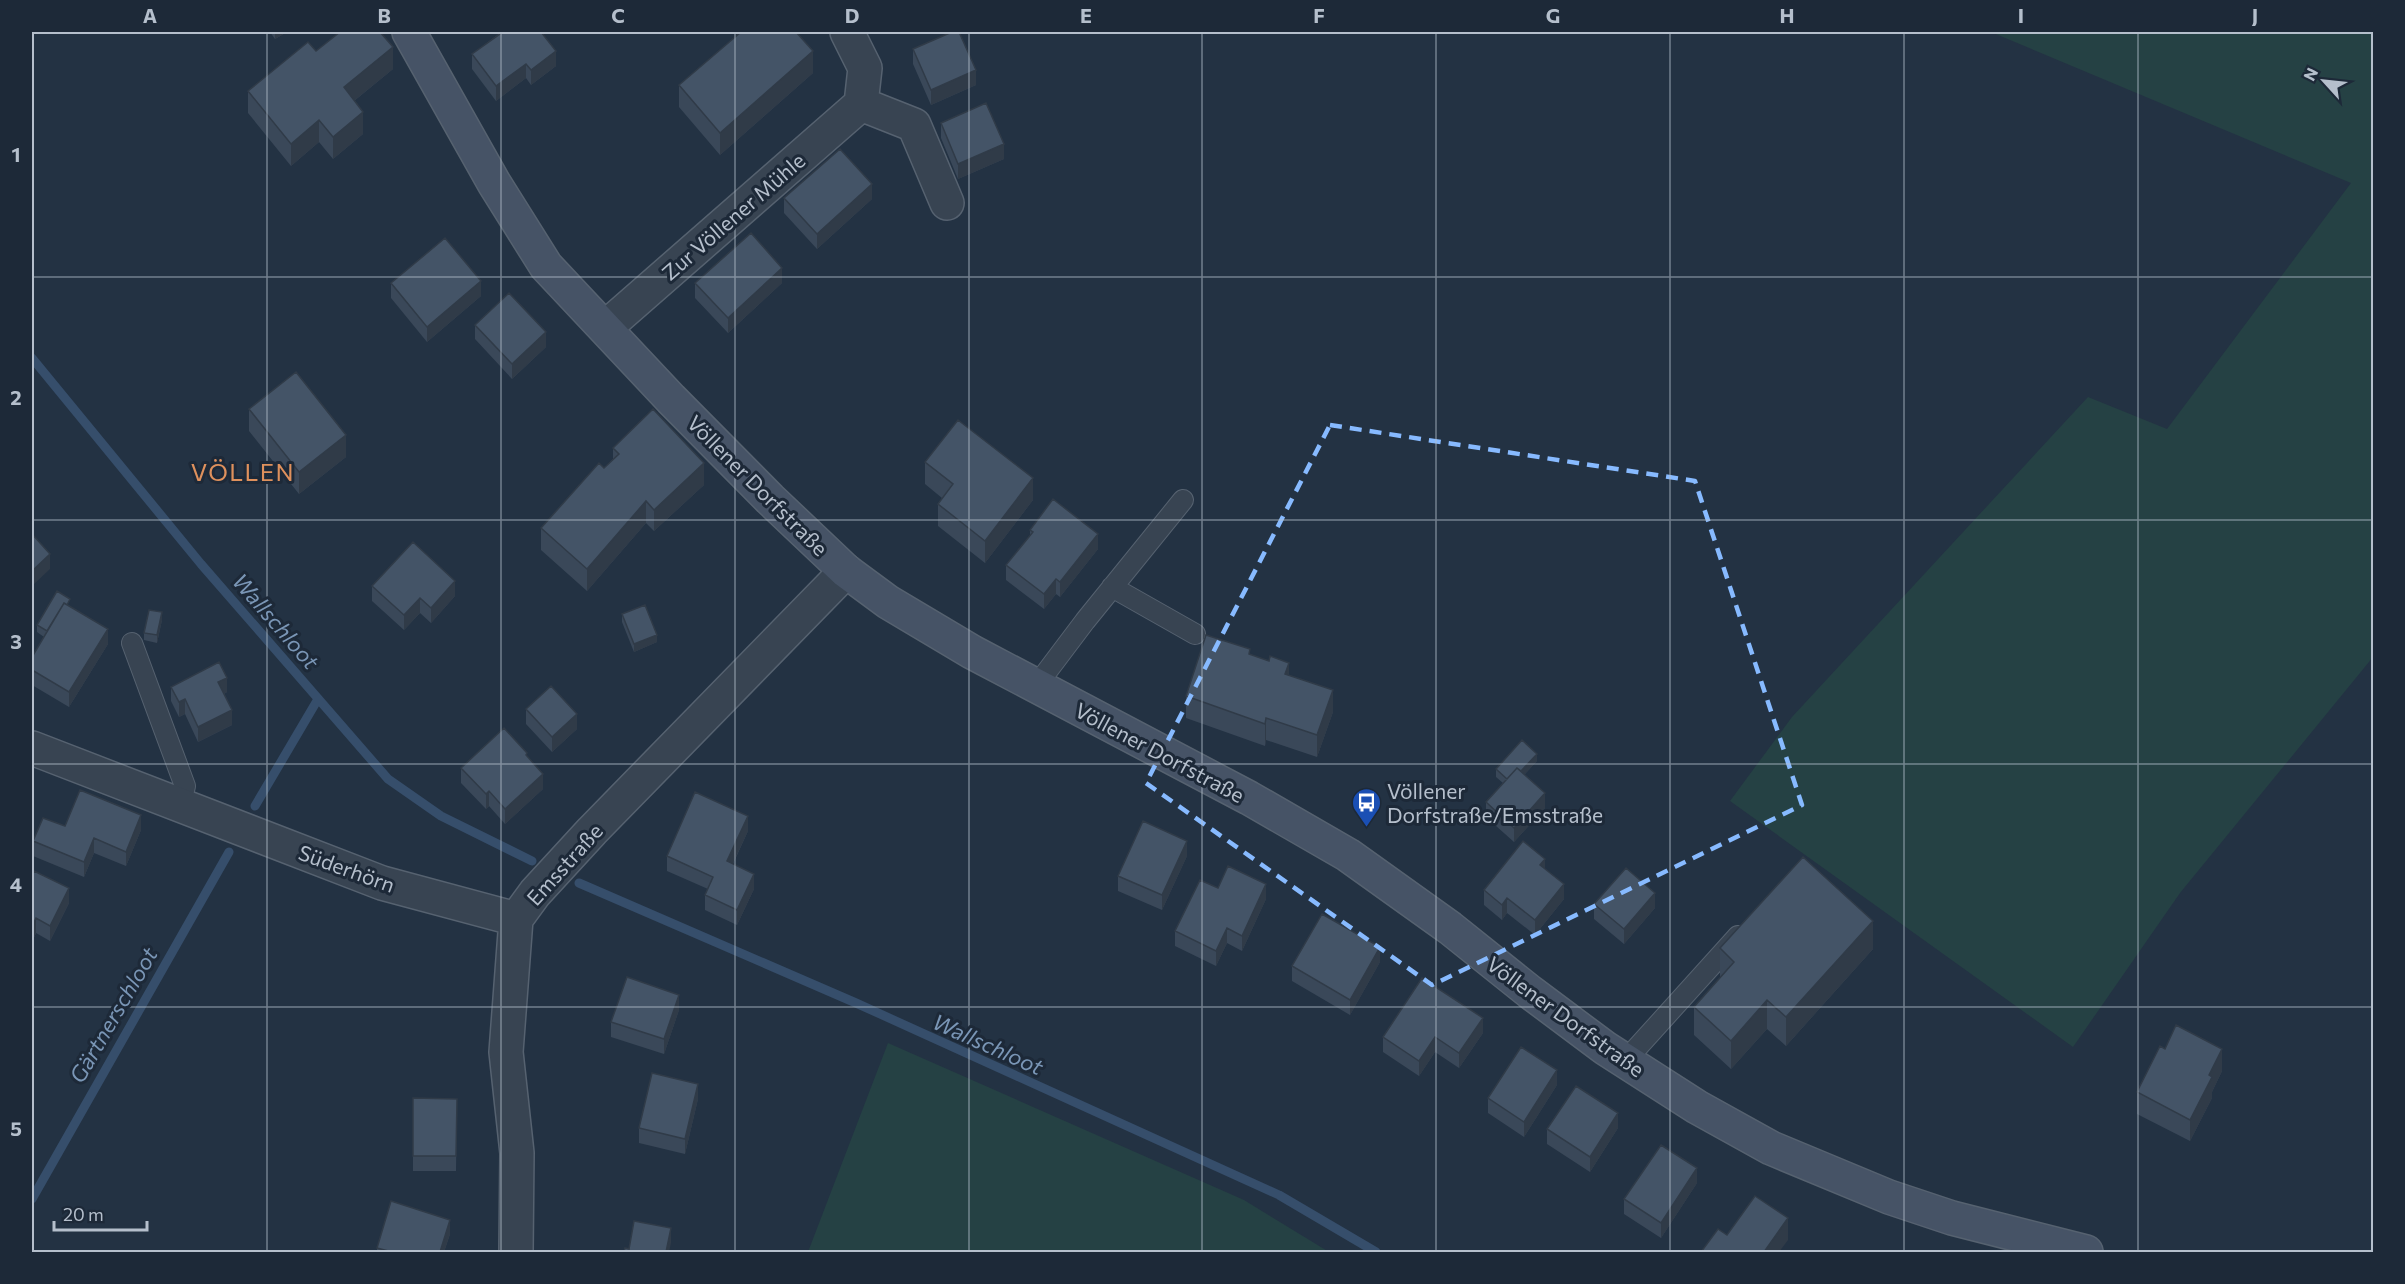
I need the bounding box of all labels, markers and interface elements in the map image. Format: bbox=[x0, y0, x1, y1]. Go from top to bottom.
text: A bbox=[143, 3, 157, 27]
text: B bbox=[377, 3, 391, 27]
text: C bbox=[611, 3, 625, 27]
text: D bbox=[845, 3, 859, 27]
text: E bbox=[1080, 3, 1092, 27]
text: F bbox=[1313, 3, 1325, 27]
text: G bbox=[1546, 3, 1560, 27]
text: H bbox=[1780, 3, 1795, 27]
text: I bbox=[2018, 3, 2024, 27]
text: J bbox=[2252, 3, 2258, 27]
north arrow bbox=[2294, 51, 2354, 111]
text: N bbox=[2299, 64, 2321, 84]
text: 1 bbox=[11, 142, 21, 166]
street label: Zur Völlener Mühle bbox=[656, 147, 810, 285]
text: 2 bbox=[10, 385, 22, 409]
street label: Völlener Dorfstraße bbox=[683, 410, 833, 560]
district label: VÖLLEN bbox=[191, 457, 295, 486]
water label: Wallschloot bbox=[227, 568, 326, 675]
text: 3 bbox=[10, 629, 22, 653]
street label: Völlener Dorfstraße bbox=[1071, 697, 1249, 807]
place label: Völlener Dorfstraße/Emsstraße bbox=[1387, 778, 1603, 827]
bus stop icon: Völlener Dorfstraße/Emsstraße bbox=[1350, 786, 1382, 828]
street label: Emsstraße bbox=[521, 818, 607, 910]
street label: Süderhörn bbox=[295, 839, 399, 897]
text: 4 bbox=[10, 872, 22, 896]
water label: Gärtnerschloot bbox=[63, 942, 163, 1088]
street label: Völlener Dorfstraße bbox=[1483, 951, 1649, 1081]
water label: Wallschloot bbox=[929, 1008, 1048, 1081]
text: 5 bbox=[10, 1116, 22, 1140]
scale bar bbox=[54, 1194, 147, 1232]
text: 20 m bbox=[63, 1203, 104, 1225]

